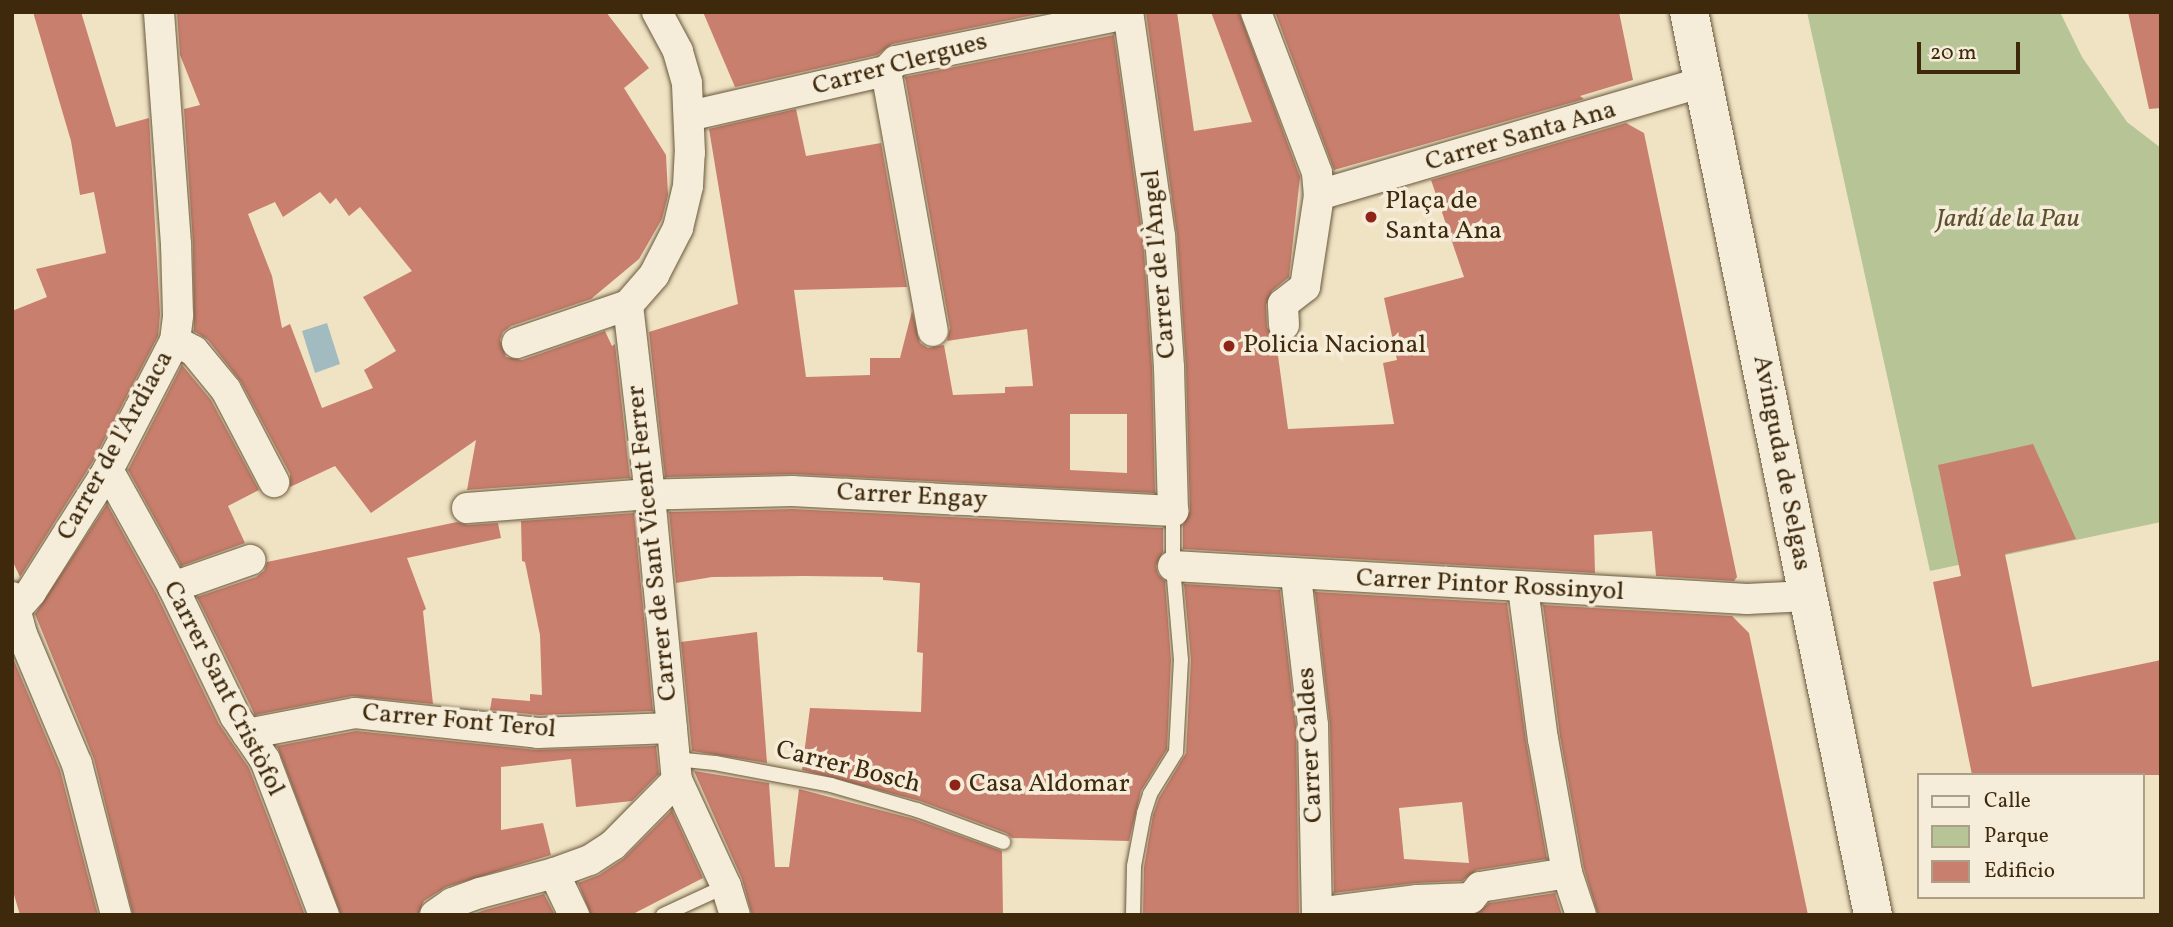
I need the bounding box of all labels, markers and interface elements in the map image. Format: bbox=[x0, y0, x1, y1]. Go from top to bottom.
street label: Carrer Clergues bbox=[809, 27, 991, 103]
scale bar bbox=[1921, 28, 2024, 72]
text: 20 m bbox=[1930, 39, 1976, 68]
street label: Carrer Santa Ana bbox=[1422, 95, 1620, 179]
street label: Carrer de l'Àngel bbox=[1136, 168, 1184, 360]
place label: Plaça de Santa Ana bbox=[1385, 186, 1502, 248]
park label: Jardí de la Pau bbox=[1936, 204, 2080, 236]
marker: Plaça de Santa Ana bbox=[1363, 209, 1379, 225]
place label: Policia Nacional bbox=[1243, 330, 1426, 362]
marker: Policia Nacional bbox=[1221, 338, 1237, 354]
street label: Carrer de l'Ardiaca bbox=[51, 346, 181, 546]
street label: Avinguda de Selgas bbox=[1745, 353, 1817, 573]
street label: Carrer de Sant Vicent Ferrer bbox=[621, 383, 685, 703]
street label: Carrer Engay bbox=[836, 477, 988, 517]
street label: Carrer Pintor Rossinyol bbox=[1355, 563, 1625, 609]
street label: Carrer Sant Cristòfol bbox=[155, 576, 291, 802]
street label: Carrer Caldes bbox=[1291, 666, 1331, 824]
street label: Carrer Font Terol bbox=[360, 698, 558, 746]
street label: Carrer Bosch bbox=[773, 735, 923, 801]
place label: Casa Aldomar bbox=[969, 769, 1130, 801]
legend bbox=[1918, 773, 2145, 899]
marker: Casa Aldomar bbox=[947, 777, 963, 793]
text: Calle bbox=[1984, 787, 2031, 816]
text: Parque bbox=[1984, 822, 2049, 851]
text: Edificio bbox=[1984, 857, 2055, 886]

